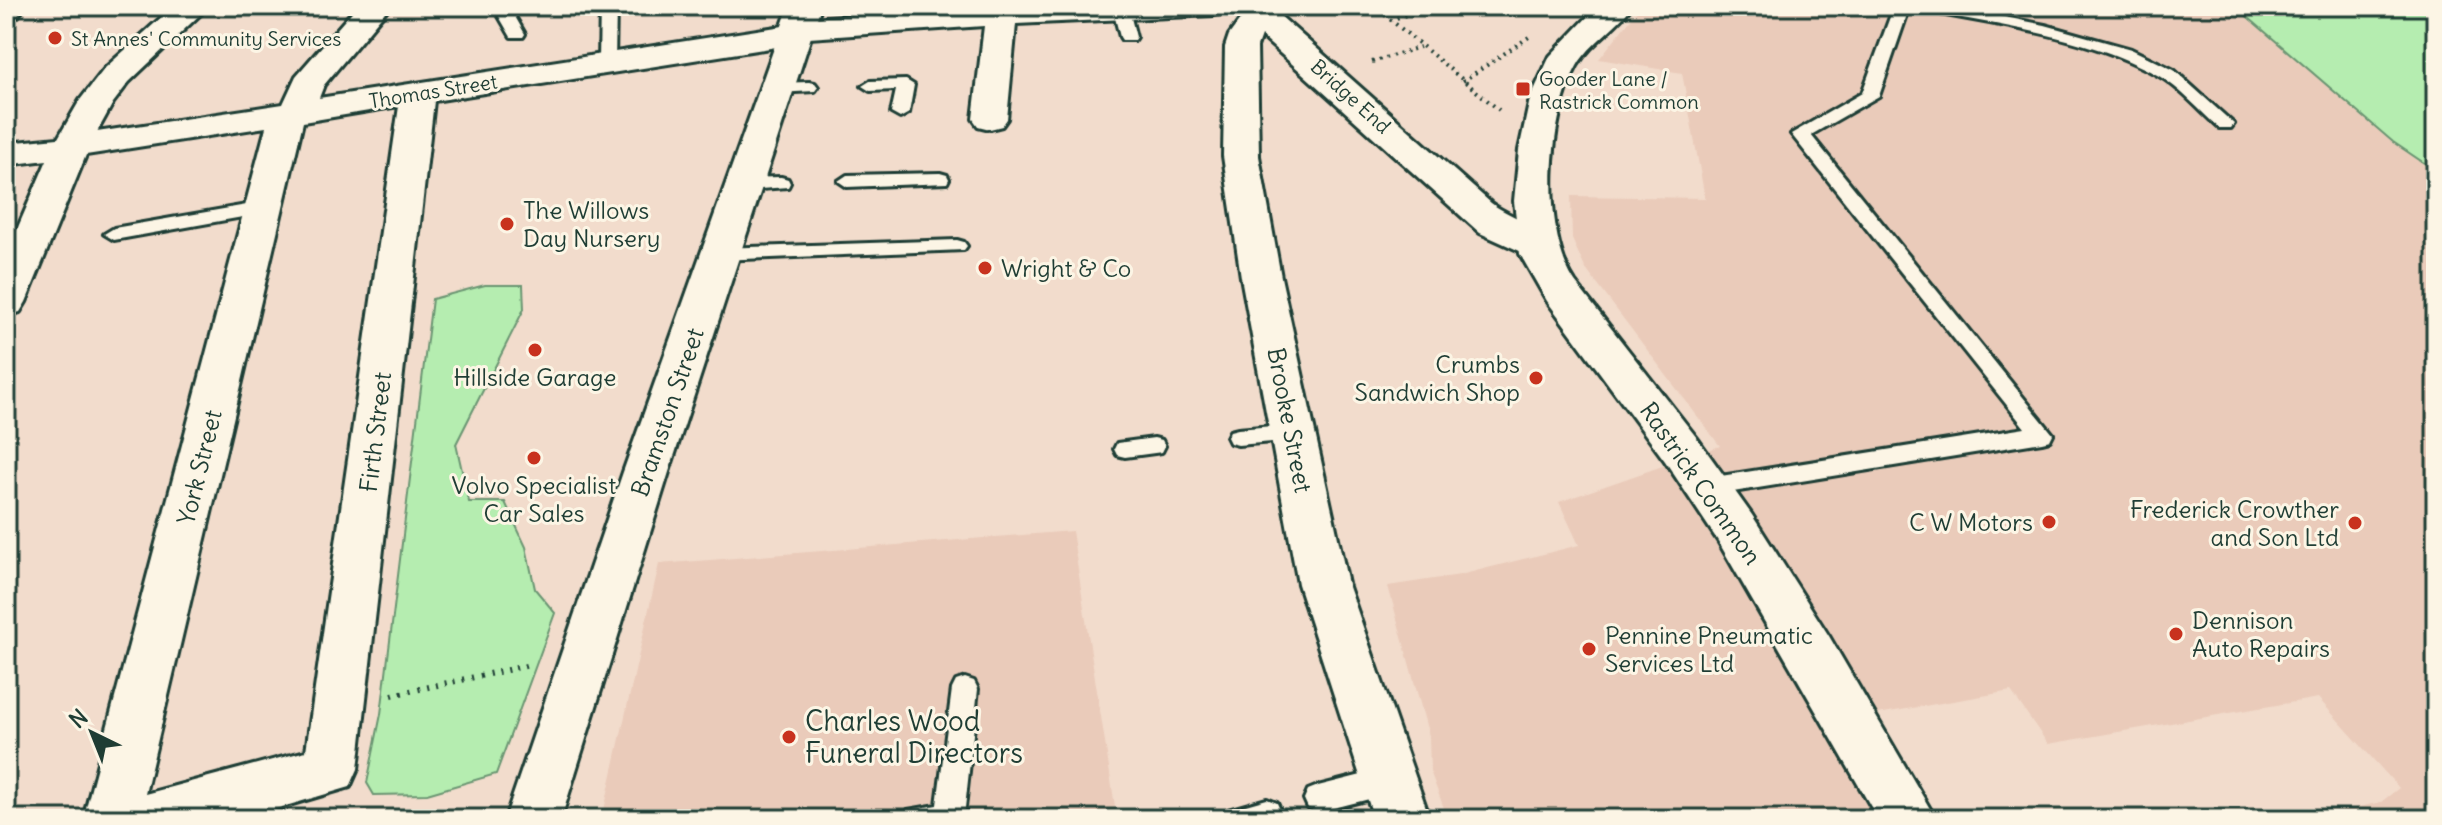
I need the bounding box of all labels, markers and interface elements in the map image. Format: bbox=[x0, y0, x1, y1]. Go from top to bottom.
place label: St Annes' Community Services bbox=[71, 26, 341, 51]
marker: St Annes' Community Services bbox=[46, 29, 64, 47]
street label: Bridge End bbox=[1306, 54, 1396, 139]
place label: Gooder Lane / Rastrick Common bbox=[1539, 66, 1699, 114]
street label: Thomas Street bbox=[367, 68, 499, 113]
marker: Gooder Lane / Rastrick Common bbox=[1514, 80, 1532, 98]
place label: The Willows Day Nursery bbox=[523, 195, 660, 253]
marker: The Willows Day Nursery bbox=[498, 215, 516, 233]
place label: Wright & Co bbox=[1001, 253, 1131, 283]
marker: Wright & Co bbox=[976, 259, 994, 277]
street label: Bramston Street bbox=[624, 324, 710, 500]
marker: Hillside Garage bbox=[526, 341, 544, 359]
street label: Brooke Street bbox=[1261, 345, 1319, 495]
place label: Crumbs Sandwich Shop bbox=[1355, 349, 1520, 407]
place label: Hillside Garage bbox=[454, 362, 616, 392]
marker: Crumbs Sandwich Shop bbox=[1527, 369, 1545, 387]
street label: Firth Street bbox=[353, 370, 397, 494]
street label: Rastrick Common bbox=[1634, 396, 1768, 570]
street label: York Street bbox=[170, 407, 228, 527]
marker: Volvo Specialist Car Sales bbox=[525, 449, 543, 467]
place label: Volvo Specialist Car Sales bbox=[452, 470, 616, 528]
place label: Frederick Crowther and Son Ltd bbox=[2130, 494, 2339, 552]
place label: C W Motors bbox=[1909, 507, 2033, 537]
marker: C W Motors bbox=[2040, 513, 2058, 531]
marker: Frederick Crowther and Son Ltd bbox=[2346, 514, 2364, 532]
place label: Dennison Auto Repairs bbox=[2192, 605, 2330, 663]
place label: Pennine Pneumatic Services Ltd bbox=[1605, 620, 1813, 678]
marker: Dennison Auto Repairs bbox=[2167, 625, 2185, 643]
marker: Pennine Pneumatic Services Ltd bbox=[1580, 640, 1598, 658]
north arrow bbox=[52, 693, 132, 773]
text: N bbox=[63, 703, 93, 734]
place label: Charles Wood Funeral Directors bbox=[805, 703, 1023, 771]
marker: Charles Wood Funeral Directors bbox=[780, 728, 798, 746]

